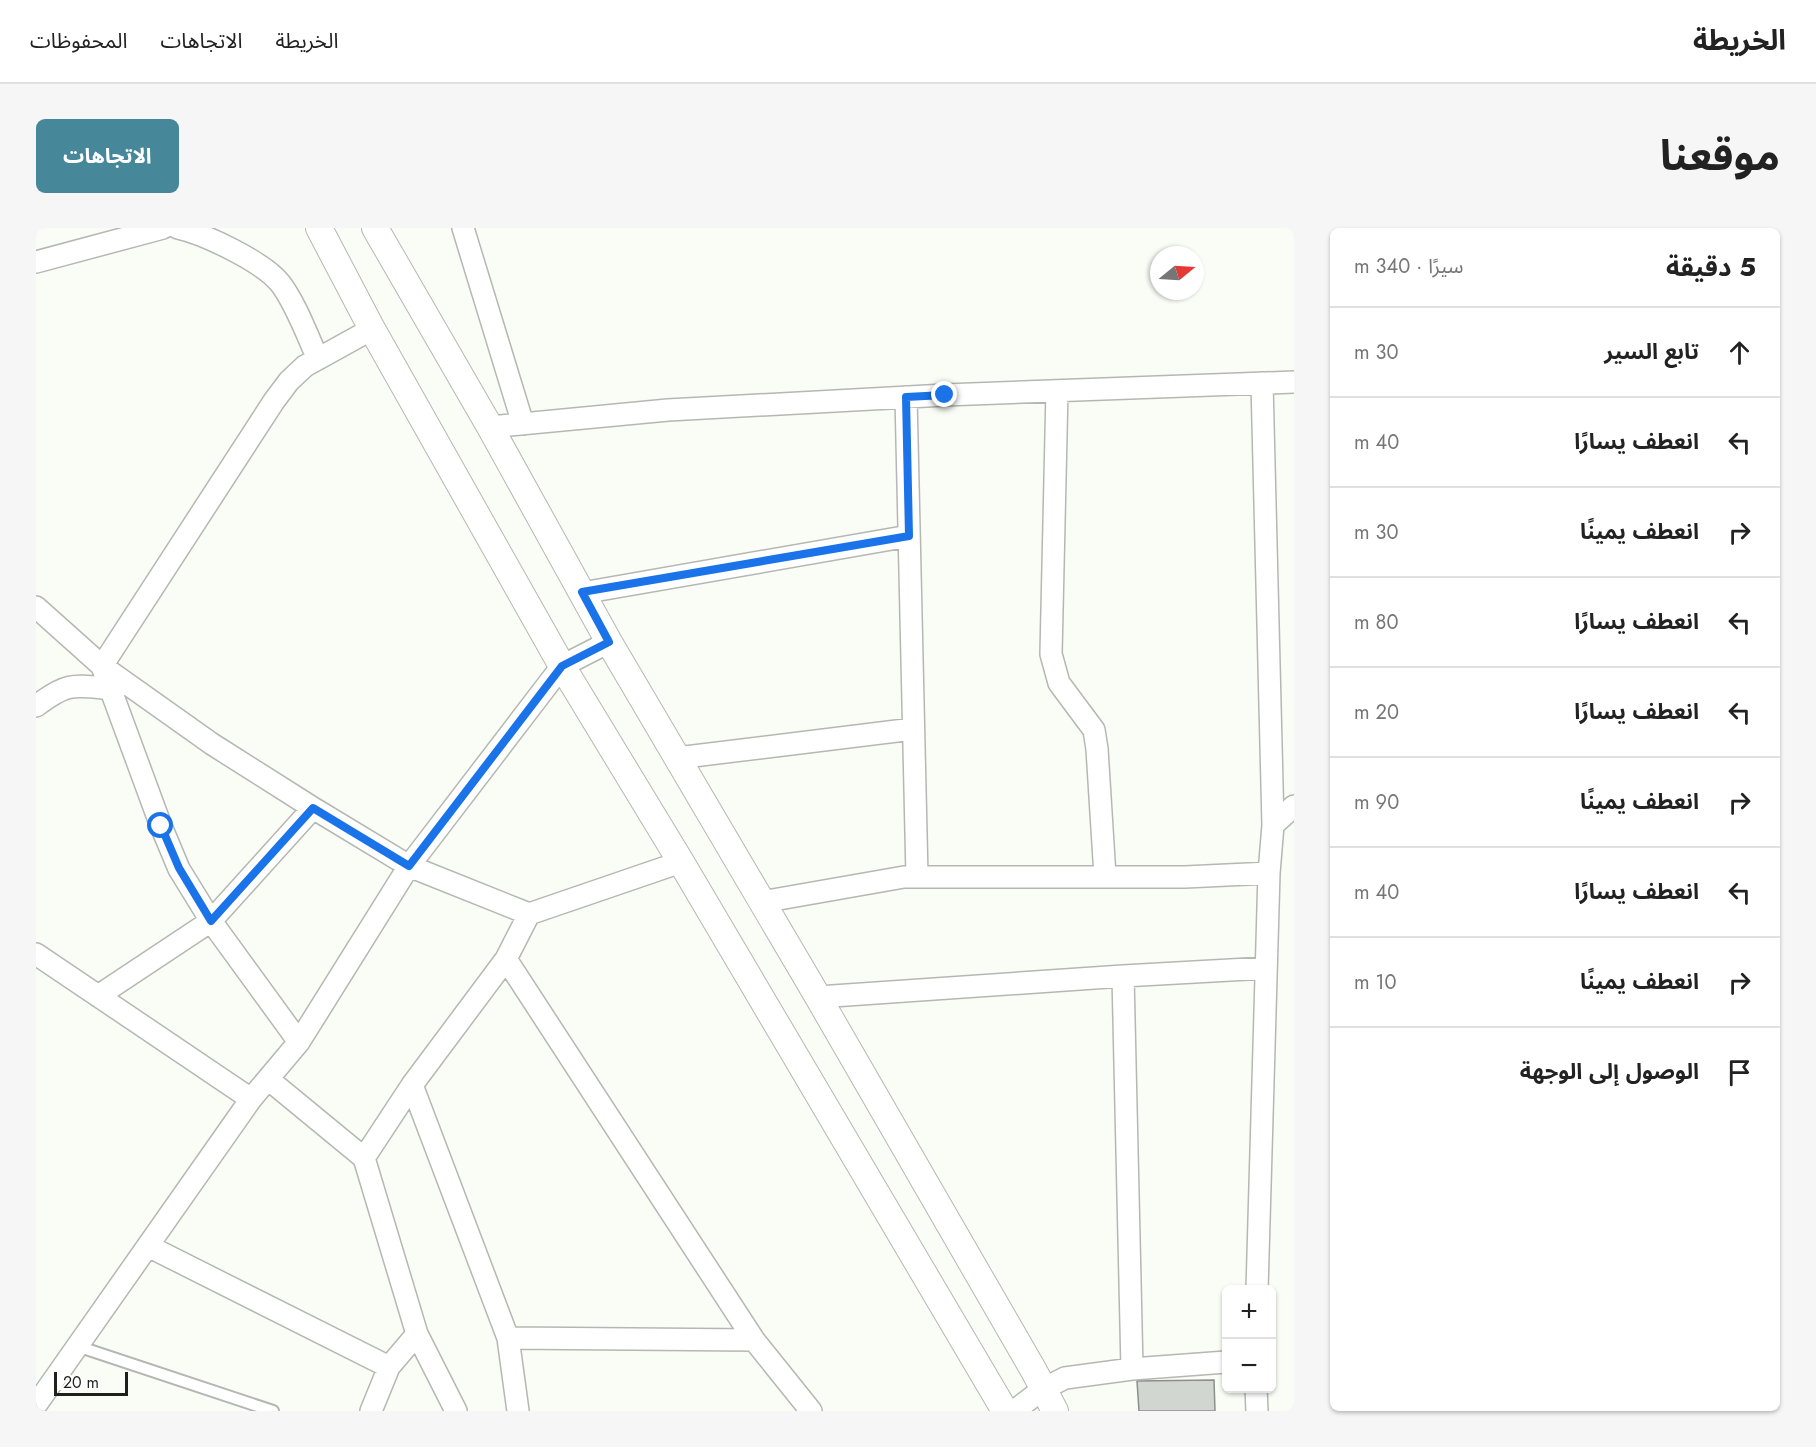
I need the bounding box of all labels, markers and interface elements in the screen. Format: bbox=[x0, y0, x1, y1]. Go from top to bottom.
text: الخريطة bbox=[1693, 20, 1786, 61]
text: المحفوظات bbox=[30, 26, 127, 56]
text: الاتجاهات bbox=[160, 26, 242, 56]
text: الخريطة bbox=[275, 26, 338, 56]
button: الاتجاهات bbox=[36, 119, 179, 193]
text: موقعنا bbox=[1660, 125, 1780, 186]
north arrow bbox=[1150, 246, 1204, 300]
text: 5 دقيقة bbox=[1666, 248, 1756, 286]
text: سيرًا · 340 m bbox=[1354, 252, 1464, 281]
text: تابع السير bbox=[1604, 335, 1699, 367]
icon: ahead bbox=[1723, 336, 1756, 369]
text: 30 m bbox=[1354, 338, 1399, 367]
route end bbox=[931, 381, 957, 407]
text: انعطف يسارًا bbox=[1574, 425, 1699, 457]
icon: left bbox=[1723, 426, 1756, 459]
text: 40 m bbox=[1354, 428, 1399, 457]
text: انعطف يمينًا bbox=[1580, 515, 1699, 547]
icon: right bbox=[1723, 516, 1756, 549]
text: 30 m bbox=[1354, 518, 1399, 547]
text: انعطف يسارًا bbox=[1574, 605, 1699, 637]
icon: left bbox=[1723, 606, 1756, 639]
text: 80 m bbox=[1354, 608, 1399, 637]
text: انعطف يسارًا bbox=[1574, 695, 1699, 727]
icon: left bbox=[1723, 696, 1756, 729]
text: 20 m bbox=[1354, 698, 1399, 727]
text: انعطف يمينًا bbox=[1580, 785, 1699, 817]
icon: right bbox=[1723, 786, 1756, 819]
text: 90 m bbox=[1354, 788, 1399, 817]
route start bbox=[147, 812, 173, 838]
text: انعطف يسارًا bbox=[1574, 875, 1699, 907]
icon: left bbox=[1723, 876, 1756, 909]
text: 40 m bbox=[1354, 878, 1399, 907]
text: انعطف يمينًا bbox=[1580, 965, 1699, 997]
icon: right bbox=[1723, 966, 1756, 999]
text: 10 m bbox=[1354, 968, 1397, 997]
text: الوصول إلى الوجهة bbox=[1520, 1055, 1699, 1087]
icon: arrive bbox=[1723, 1056, 1756, 1089]
map controls bbox=[1222, 1285, 1276, 1393]
button: + bbox=[1222, 1285, 1276, 1339]
button: − bbox=[1222, 1339, 1276, 1393]
scale bar bbox=[54, 1369, 128, 1396]
text: 20 m bbox=[63, 1371, 99, 1394]

